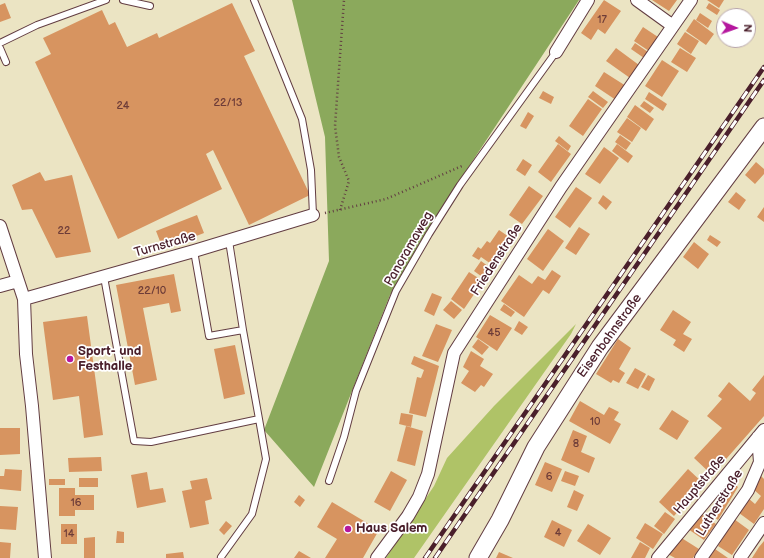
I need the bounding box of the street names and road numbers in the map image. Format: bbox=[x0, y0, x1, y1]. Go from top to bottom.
street label: Panoramaweg bbox=[381, 209, 437, 289]
street label: Friedenstraße bbox=[468, 221, 526, 299]
street label: Turnstraße bbox=[132, 229, 198, 261]
street label: Eisenbahnstraße bbox=[574, 291, 646, 381]
street label: Hauptstraße bbox=[671, 452, 729, 518]
street label: Lutherstraße bbox=[693, 467, 747, 539]

